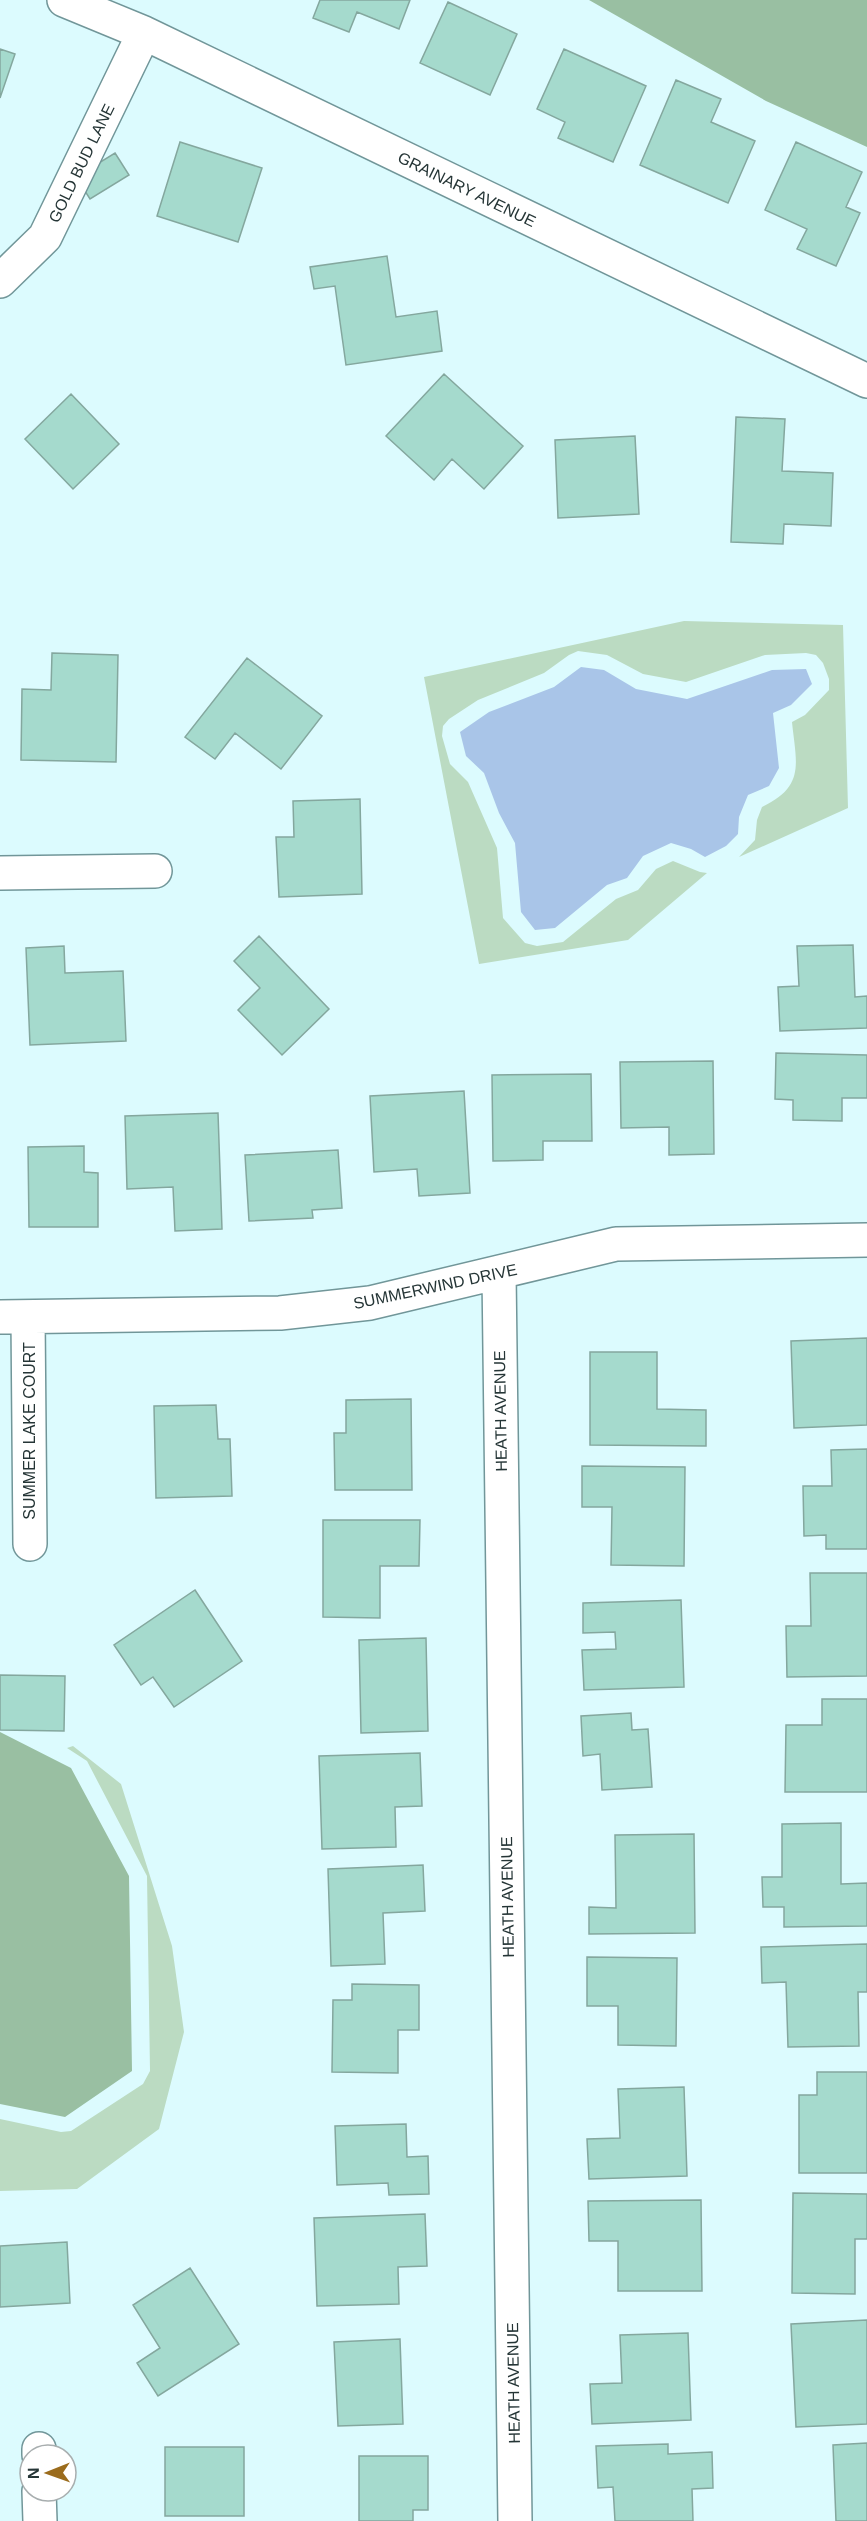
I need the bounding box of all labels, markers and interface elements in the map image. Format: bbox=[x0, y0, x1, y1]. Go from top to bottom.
street label: GOLD BUD LANE bbox=[45, 101, 118, 225]
street label: GRAINARY AVENUE bbox=[395, 149, 538, 230]
street label: SUMMERWIND DRIVE bbox=[352, 1261, 518, 1312]
street label: SUMMER LAKE COURT bbox=[21, 1342, 38, 1520]
street label: HEATH AVENUE bbox=[491, 1350, 510, 1472]
street label: HEATH AVENUE bbox=[498, 1836, 517, 1958]
street label: HEATH AVENUE bbox=[504, 2322, 523, 2444]
north arrow bbox=[18, 2443, 78, 2503]
text: N bbox=[25, 2467, 42, 2479]

